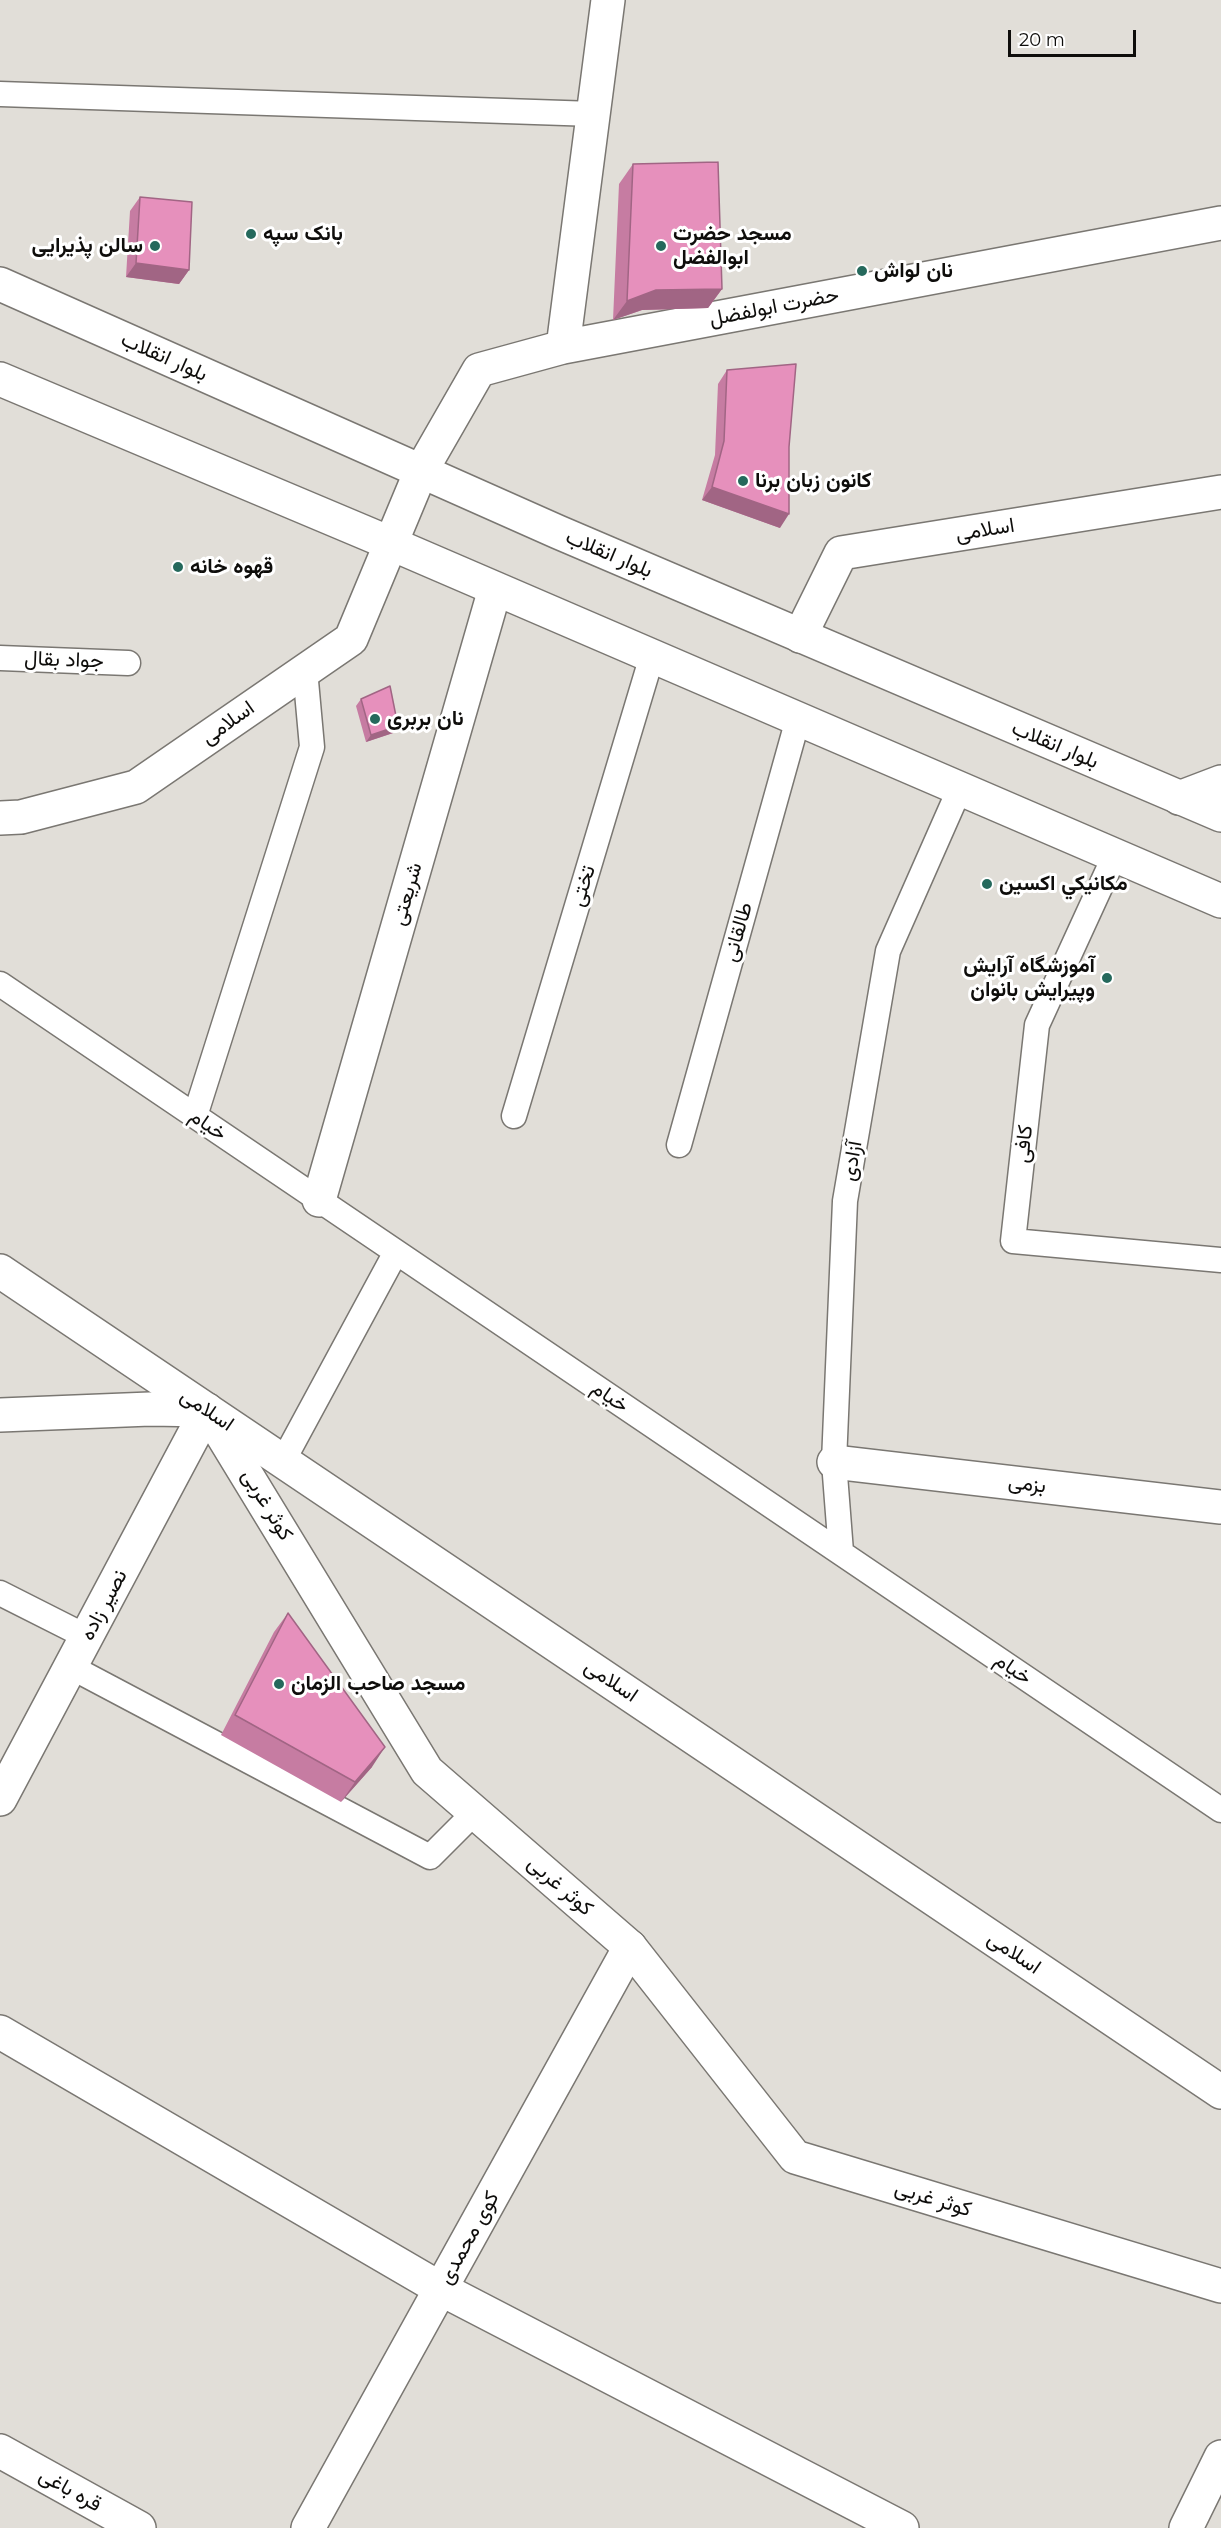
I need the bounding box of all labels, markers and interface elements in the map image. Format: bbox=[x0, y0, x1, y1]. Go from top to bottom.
scale bar bbox=[1011, 18, 1138, 56]
text: 20 m bbox=[1019, 29, 1065, 51]
place label: بانک سپه bbox=[263, 221, 343, 247]
place label: مسجد حضرت ابوالفضل bbox=[673, 221, 792, 271]
marker: بانک سپه bbox=[244, 227, 258, 241]
place label: سالن پذیرایی bbox=[31, 233, 143, 259]
marker: سالن پذیرایی bbox=[148, 239, 162, 253]
marker: مسجد حضرت ابوالفضل bbox=[654, 239, 668, 253]
place label: نان لواش bbox=[874, 258, 953, 284]
marker: نان لواش bbox=[855, 264, 869, 278]
street label: حضرت ابولفضل bbox=[707, 282, 841, 332]
street label: بلوار انقلاب bbox=[117, 327, 211, 387]
place label: کانون زبان برنا bbox=[755, 468, 872, 494]
marker: کانون زبان برنا bbox=[736, 474, 750, 488]
street label: اسلامی bbox=[954, 513, 1016, 547]
street label: بلوار انقلاب bbox=[562, 524, 656, 584]
place label: قهوه خانه bbox=[190, 554, 273, 580]
marker: قهوه خانه bbox=[171, 560, 185, 574]
street label: جواد بقال bbox=[24, 646, 104, 674]
street label: اسلامی bbox=[196, 696, 260, 750]
place label: نان بربری bbox=[387, 706, 464, 732]
marker: نان بربری bbox=[368, 712, 382, 726]
street label: بلوار انقلاب bbox=[1008, 715, 1102, 775]
street label: شریعتی bbox=[386, 860, 428, 928]
street label: تختی bbox=[565, 862, 601, 910]
place label: مكانيكي اكسين bbox=[999, 871, 1128, 897]
marker: مكانيكي اكسين bbox=[980, 877, 994, 891]
street label: طالقانی bbox=[718, 899, 758, 965]
place label: آموزشگاه آرایش وپیرایش بانوان bbox=[963, 953, 1095, 1003]
marker: آموزشگاه آرایش وپیرایش بانوان bbox=[1100, 971, 1114, 985]
street label: خیام bbox=[185, 1103, 231, 1147]
street label: کافی bbox=[1009, 1124, 1039, 1164]
street label: آزادی bbox=[836, 1139, 868, 1183]
street label: خیام bbox=[587, 1375, 633, 1419]
street label: اسلامی bbox=[175, 1383, 239, 1437]
street label: کوثر غربی bbox=[236, 1465, 298, 1545]
street label: بزمی bbox=[1007, 1469, 1047, 1499]
street label: نصیر زاده bbox=[75, 1565, 133, 1645]
street label: خیام bbox=[990, 1647, 1036, 1691]
street label: اسلامی bbox=[579, 1654, 643, 1708]
place label: مسجد صاحب الزمان bbox=[291, 1671, 466, 1697]
marker: مسجد صاحب الزمان bbox=[272, 1677, 286, 1691]
street label: کوثر غربی bbox=[522, 1851, 598, 1921]
street label: اسلامی bbox=[982, 1926, 1046, 1980]
street label: کوثر غربی bbox=[892, 2175, 974, 2223]
street label: کوی محمدی bbox=[433, 2187, 505, 2289]
street label: قره باغی bbox=[34, 2463, 106, 2517]

